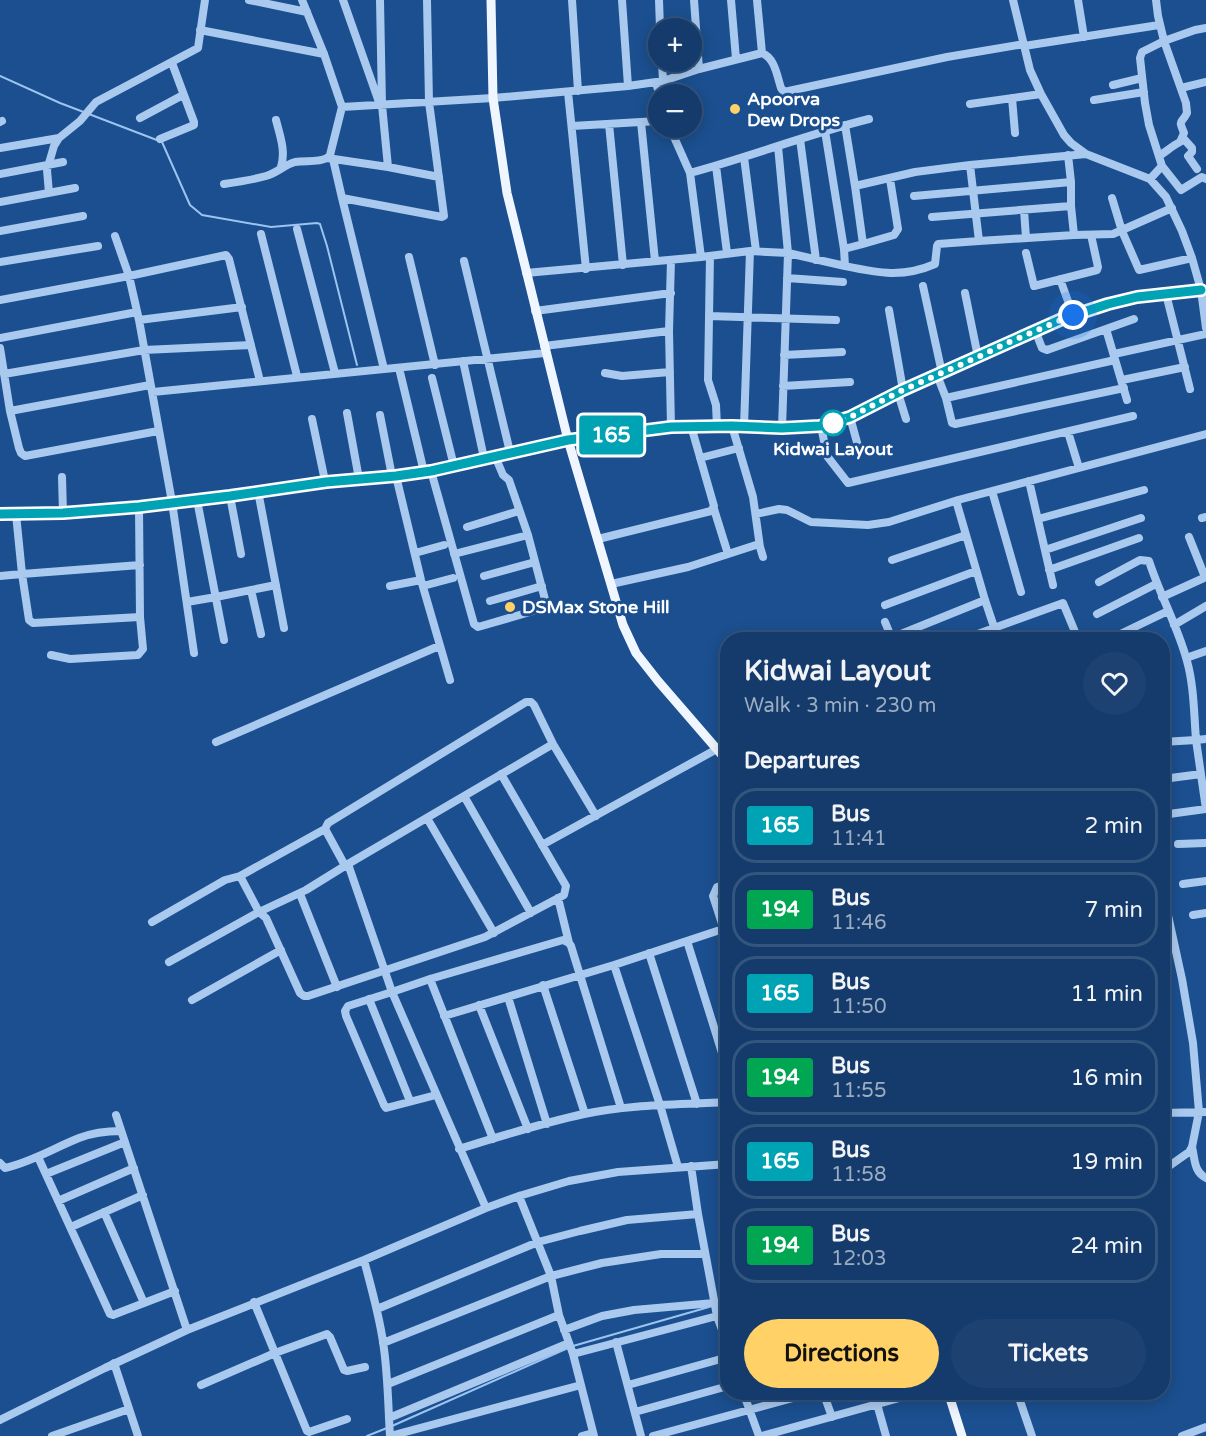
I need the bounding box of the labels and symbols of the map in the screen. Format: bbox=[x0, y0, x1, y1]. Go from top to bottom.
place label: Apoorva Dew Drops bbox=[747, 88, 840, 131]
marker: Apoorva Dew Drops bbox=[728, 102, 742, 116]
your location bbox=[1058, 300, 1088, 330]
marker: Kidwai Layout bbox=[820, 410, 846, 436]
line badge: 165 bbox=[576, 416, 646, 454]
place label: Kidwai Layout bbox=[773, 438, 893, 460]
place label: DSMax Stone Hill bbox=[522, 596, 670, 618]
marker: DSMax Stone Hill bbox=[503, 600, 517, 614]

